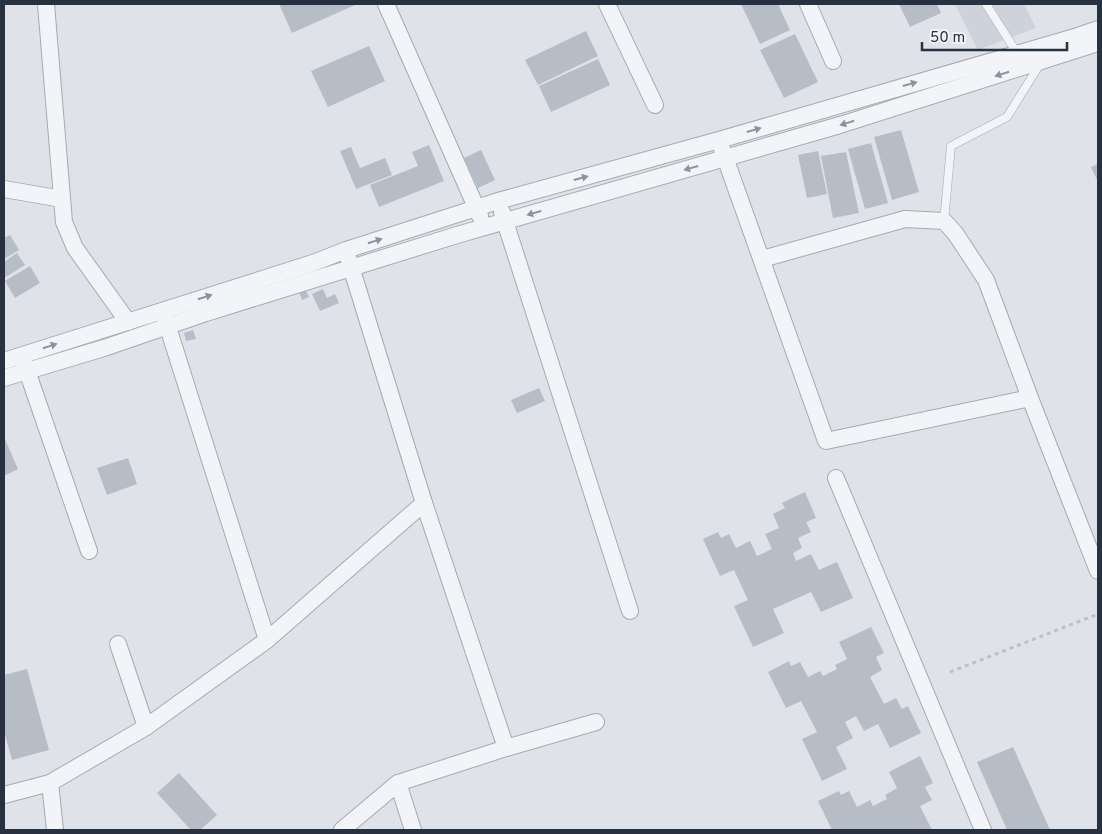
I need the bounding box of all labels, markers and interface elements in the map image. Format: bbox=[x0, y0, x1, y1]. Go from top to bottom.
scale bar bbox=[922, 20, 1067, 52]
text: 50 m bbox=[930, 29, 965, 48]
one-way arrow bbox=[994, 70, 1009, 78]
one-way arrow bbox=[903, 80, 918, 88]
one-way arrow bbox=[839, 119, 854, 127]
one-way arrow bbox=[747, 125, 762, 133]
one-way arrow bbox=[683, 164, 698, 172]
one-way arrow bbox=[573, 174, 588, 182]
one-way arrow bbox=[527, 209, 542, 217]
one-way arrow bbox=[368, 236, 383, 244]
one-way arrow bbox=[198, 293, 213, 301]
one-way arrow bbox=[43, 342, 58, 350]

